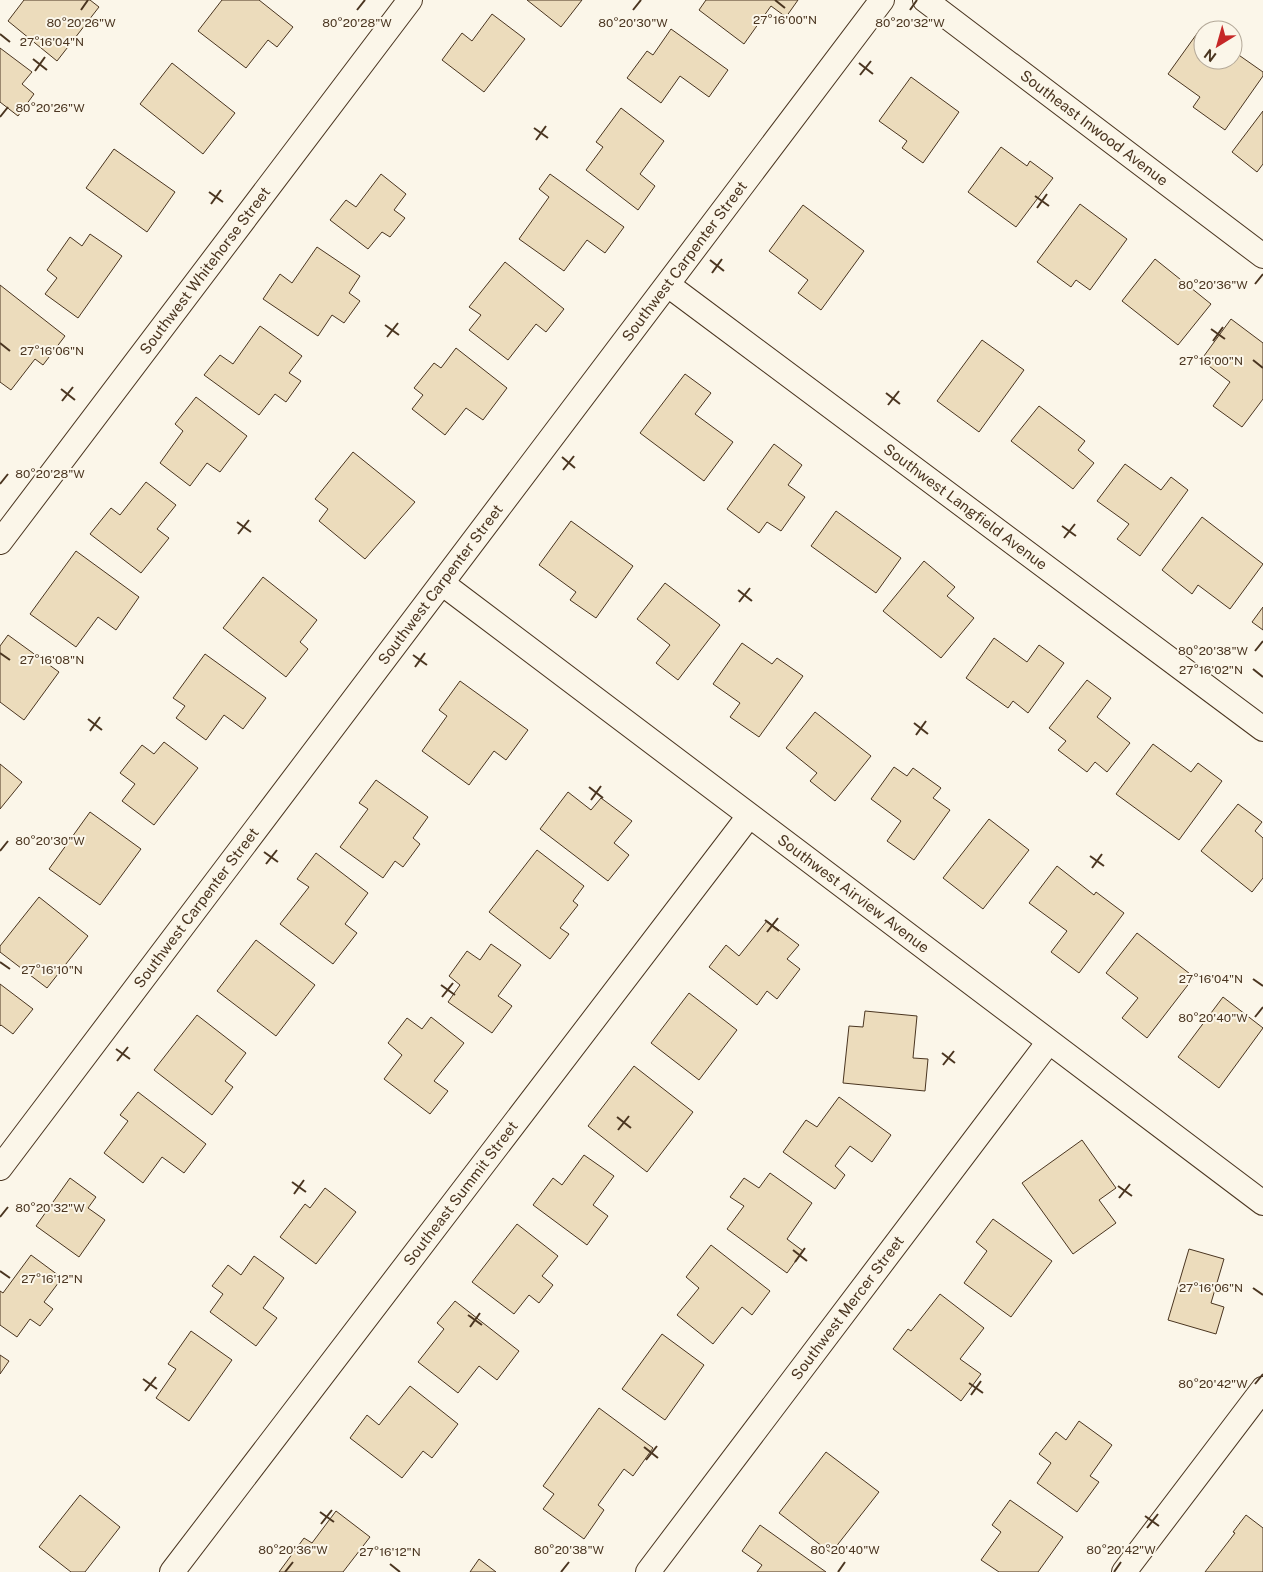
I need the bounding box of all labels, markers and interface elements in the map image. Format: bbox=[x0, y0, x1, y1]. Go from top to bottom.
text: 27°16'00"N bbox=[753, 13, 817, 27]
text: 80°20'26"W bbox=[46, 16, 116, 30]
text: 80°20'28"W bbox=[322, 16, 392, 30]
text: 80°20'30"W bbox=[598, 16, 668, 30]
text: 80°20'32"W bbox=[875, 16, 945, 30]
north arrow bbox=[1193, 20, 1243, 70]
text: 27°16'04"N bbox=[20, 35, 84, 49]
text: N bbox=[1201, 46, 1219, 65]
street label: Southeast Inwood Avenue bbox=[1017, 66, 1171, 189]
text: 80°20'26"W bbox=[15, 101, 85, 115]
street label: Southwest Carpenter Street bbox=[618, 178, 750, 345]
street label: Southwest Whitehorse Street bbox=[136, 183, 274, 358]
text: 80°20'36"W bbox=[1178, 278, 1248, 292]
text: 27°16'06"N bbox=[20, 344, 84, 358]
text: 27°16'00"N bbox=[1179, 354, 1243, 368]
street label: Southwest Langfield Avenue bbox=[881, 440, 1051, 573]
text: 80°20'28"W bbox=[15, 467, 85, 481]
street label: Southwest Carpenter Street bbox=[374, 501, 506, 668]
text: 80°20'38"W bbox=[1178, 644, 1248, 658]
text: 27°16'08"N bbox=[20, 653, 84, 667]
text: 27°16'02"N bbox=[1179, 663, 1243, 677]
street label: Southwest Carpenter Street bbox=[130, 824, 262, 991]
street label: Southwest Airview Avenue bbox=[774, 831, 933, 956]
text: 80°20'30"W bbox=[15, 834, 85, 848]
text: 27°16'10"N bbox=[21, 963, 83, 977]
text: 27°16'04"N bbox=[1179, 972, 1243, 986]
text: 80°20'40"W bbox=[1178, 1011, 1248, 1025]
street label: Southeast Summit Street bbox=[400, 1118, 521, 1269]
text: 80°20'32"W bbox=[15, 1201, 85, 1215]
street label: Southwest Mercer Street bbox=[787, 1232, 907, 1383]
text: 27°16'12"N bbox=[21, 1272, 83, 1286]
text: 27°16'06"N bbox=[1179, 1281, 1243, 1295]
text: 80°20'42"W bbox=[1178, 1377, 1248, 1391]
text: 80°20'36"W bbox=[258, 1543, 328, 1557]
text: 80°20'38"W bbox=[534, 1543, 604, 1557]
text: 80°20'40"W bbox=[810, 1543, 880, 1557]
text: 80°20'42"W bbox=[1086, 1543, 1156, 1557]
text: 27°16'12"N bbox=[359, 1545, 421, 1559]

